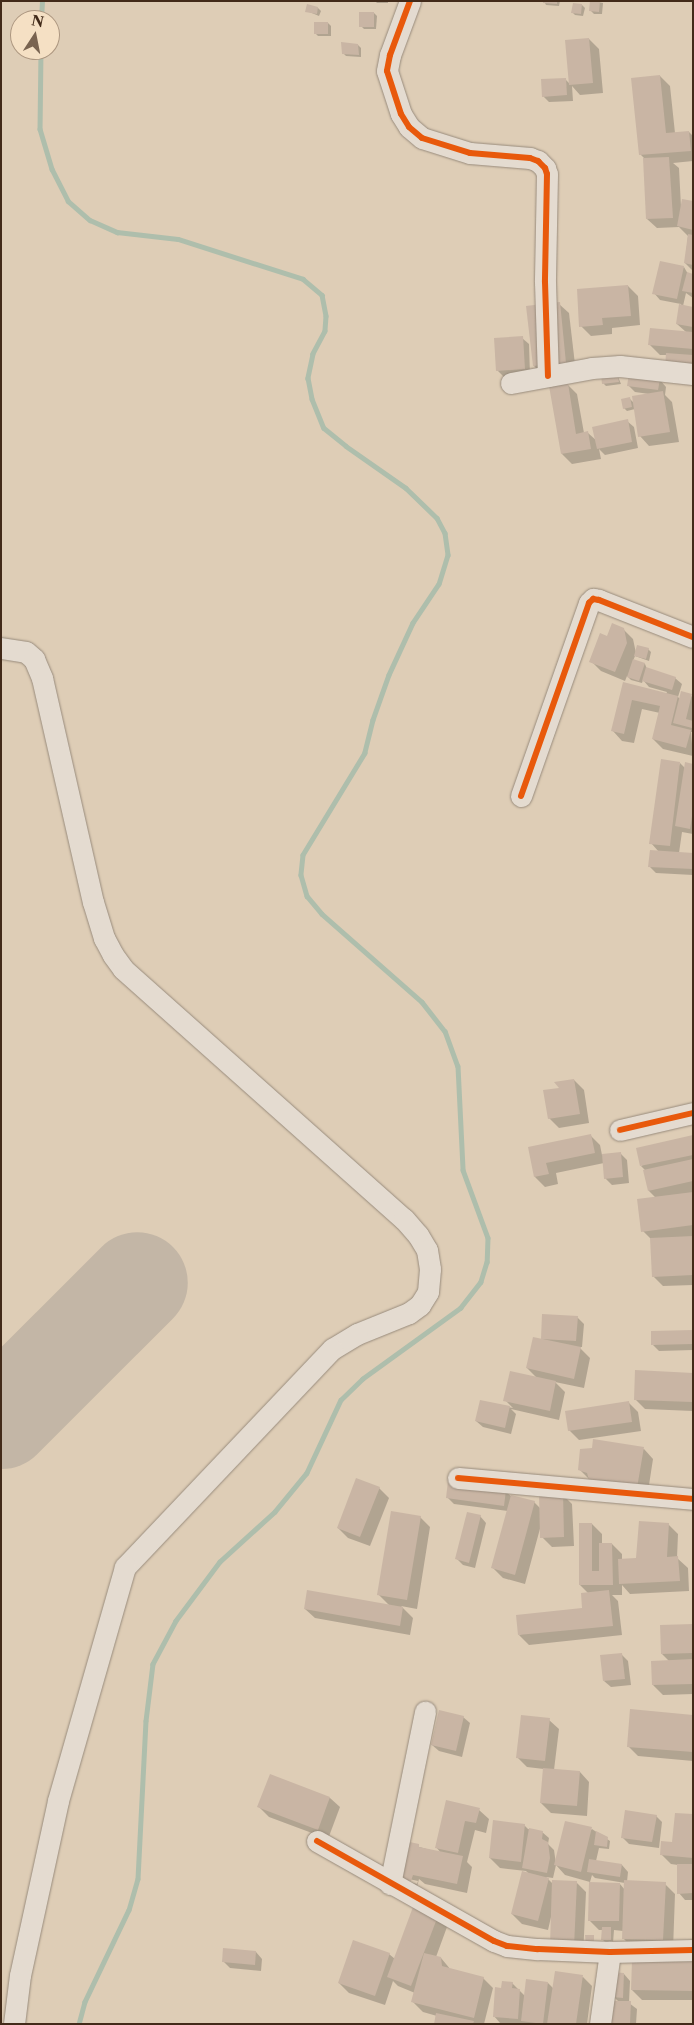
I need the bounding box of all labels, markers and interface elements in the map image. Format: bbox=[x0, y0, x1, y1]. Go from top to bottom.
north arrow bbox=[10, 10, 60, 60]
text: N bbox=[30, 11, 45, 31]

